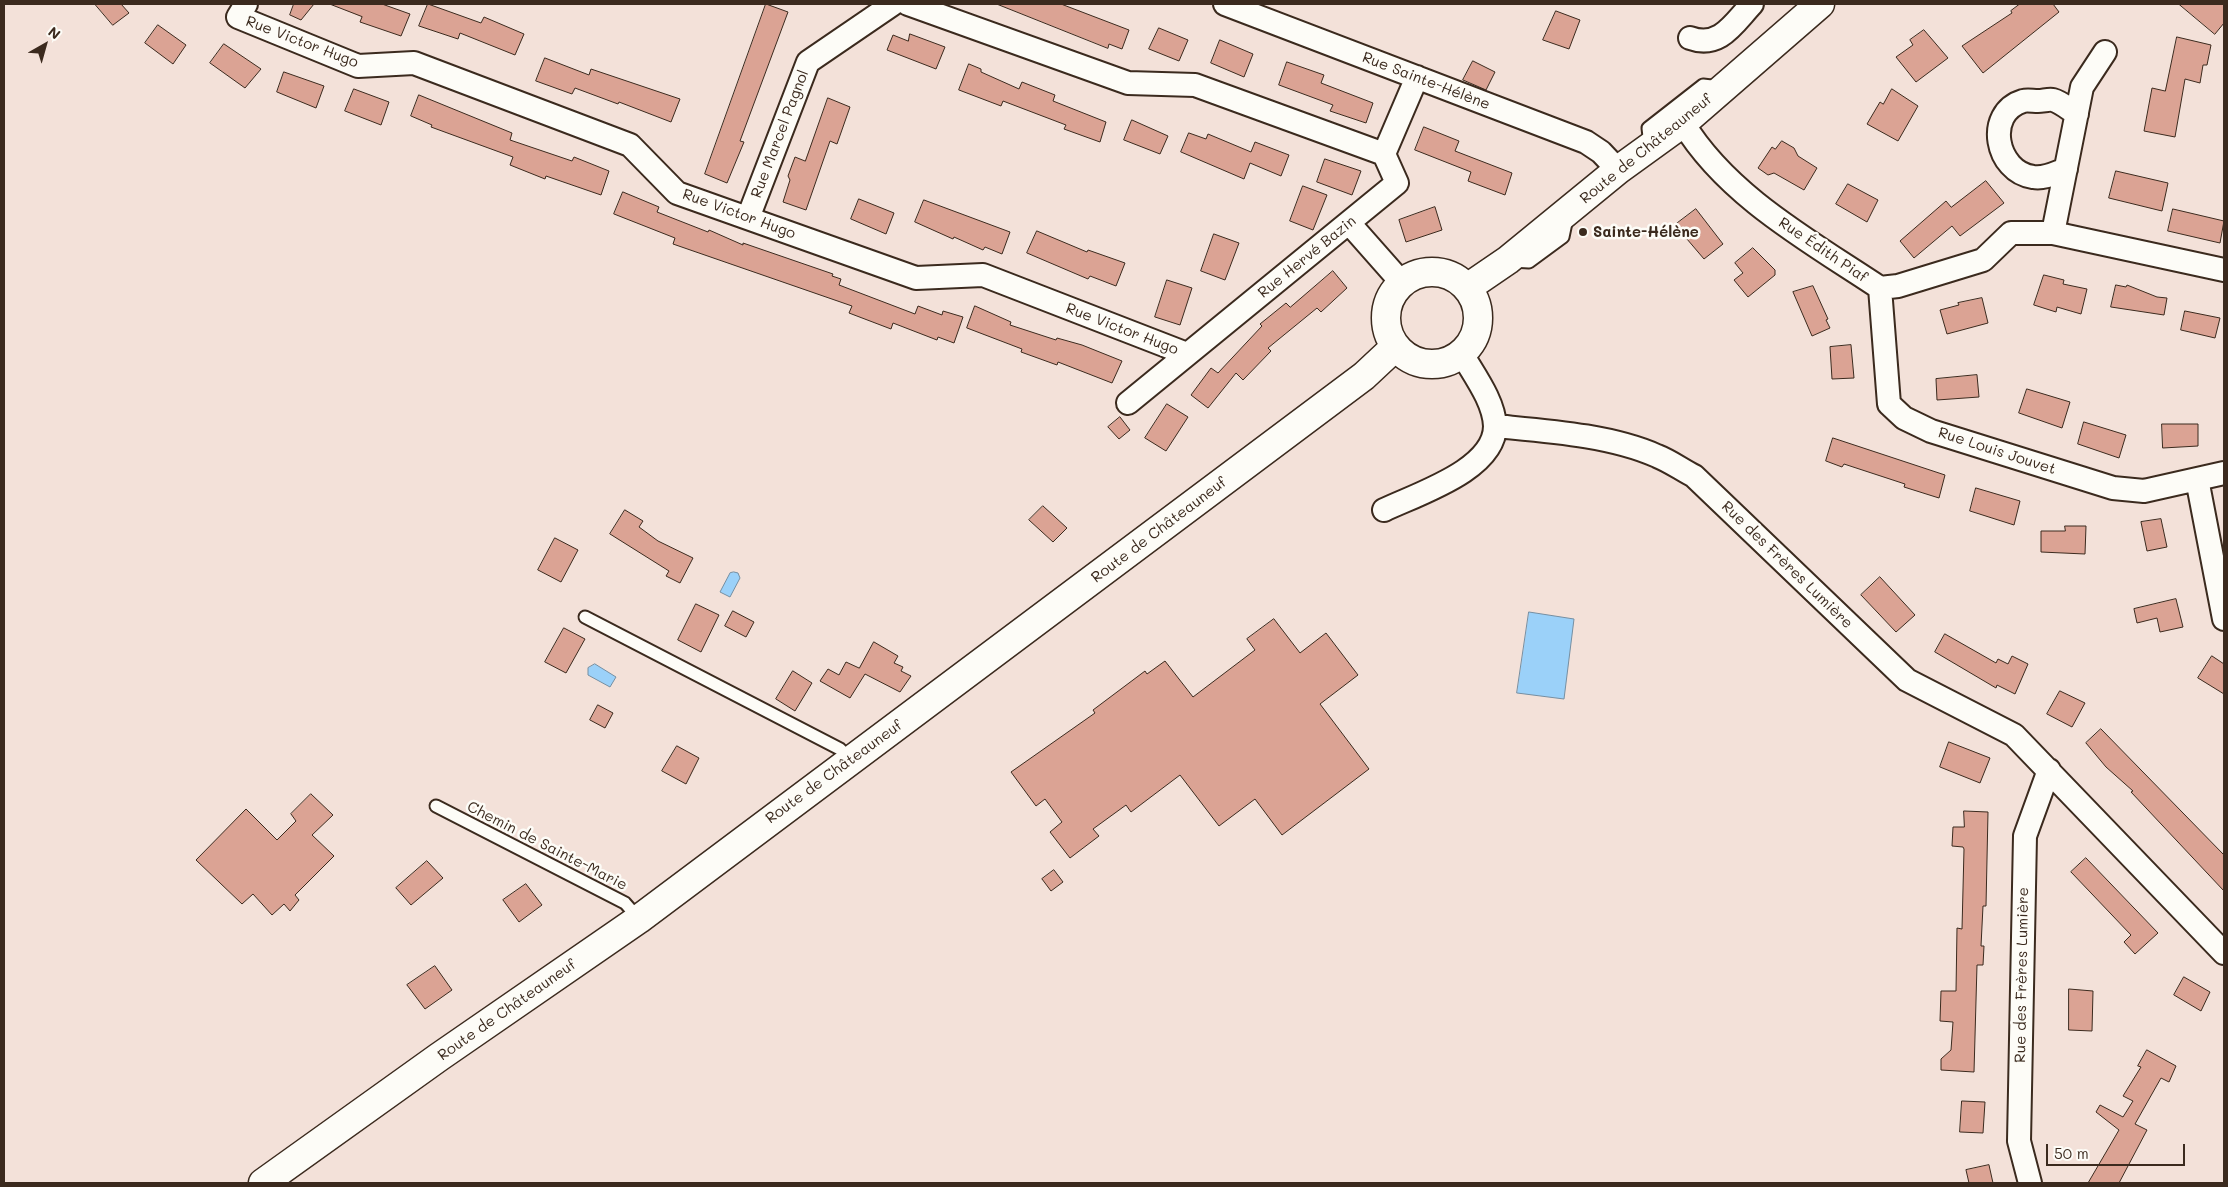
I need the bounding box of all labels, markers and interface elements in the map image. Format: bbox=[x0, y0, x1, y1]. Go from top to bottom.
street label: Rue Victor Hugo bbox=[243, 12, 361, 72]
north arrow bbox=[20, 20, 70, 70]
text: N bbox=[44, 22, 65, 44]
street label: Rue Sainte-Hélène bbox=[1360, 48, 1492, 114]
street label: Rue Marcel Pagnol bbox=[747, 67, 813, 201]
street label: Route de Châteauneuf bbox=[1576, 90, 1716, 208]
street label: Rue Victor Hugo bbox=[680, 185, 798, 243]
street label: Rue Hervé Bazin bbox=[1254, 212, 1360, 302]
street label: Rue Édith Piaf bbox=[1775, 214, 1871, 286]
place label: Sainte-Hélène bbox=[1593, 223, 1699, 241]
marker: Sainte-Hélène bbox=[1577, 226, 1589, 238]
street label: Rue Victor Hugo bbox=[1063, 299, 1181, 359]
street label: Rue Louis Jouvet bbox=[1936, 423, 2058, 479]
street label: Route de Châteauneuf bbox=[1088, 473, 1230, 587]
street label: Rue des Frères Lumière bbox=[1718, 498, 1856, 632]
street label: Route de Châteauneuf bbox=[762, 716, 906, 828]
street label: Chemin de Sainte-Marie bbox=[464, 798, 630, 894]
street label: Rue des Frères Lumière bbox=[2011, 887, 2033, 1063]
street label: Route de Châteauneuf bbox=[434, 955, 580, 1065]
scale bar bbox=[2048, 1134, 2187, 1166]
text: 50 m bbox=[2054, 1143, 2089, 1163]

